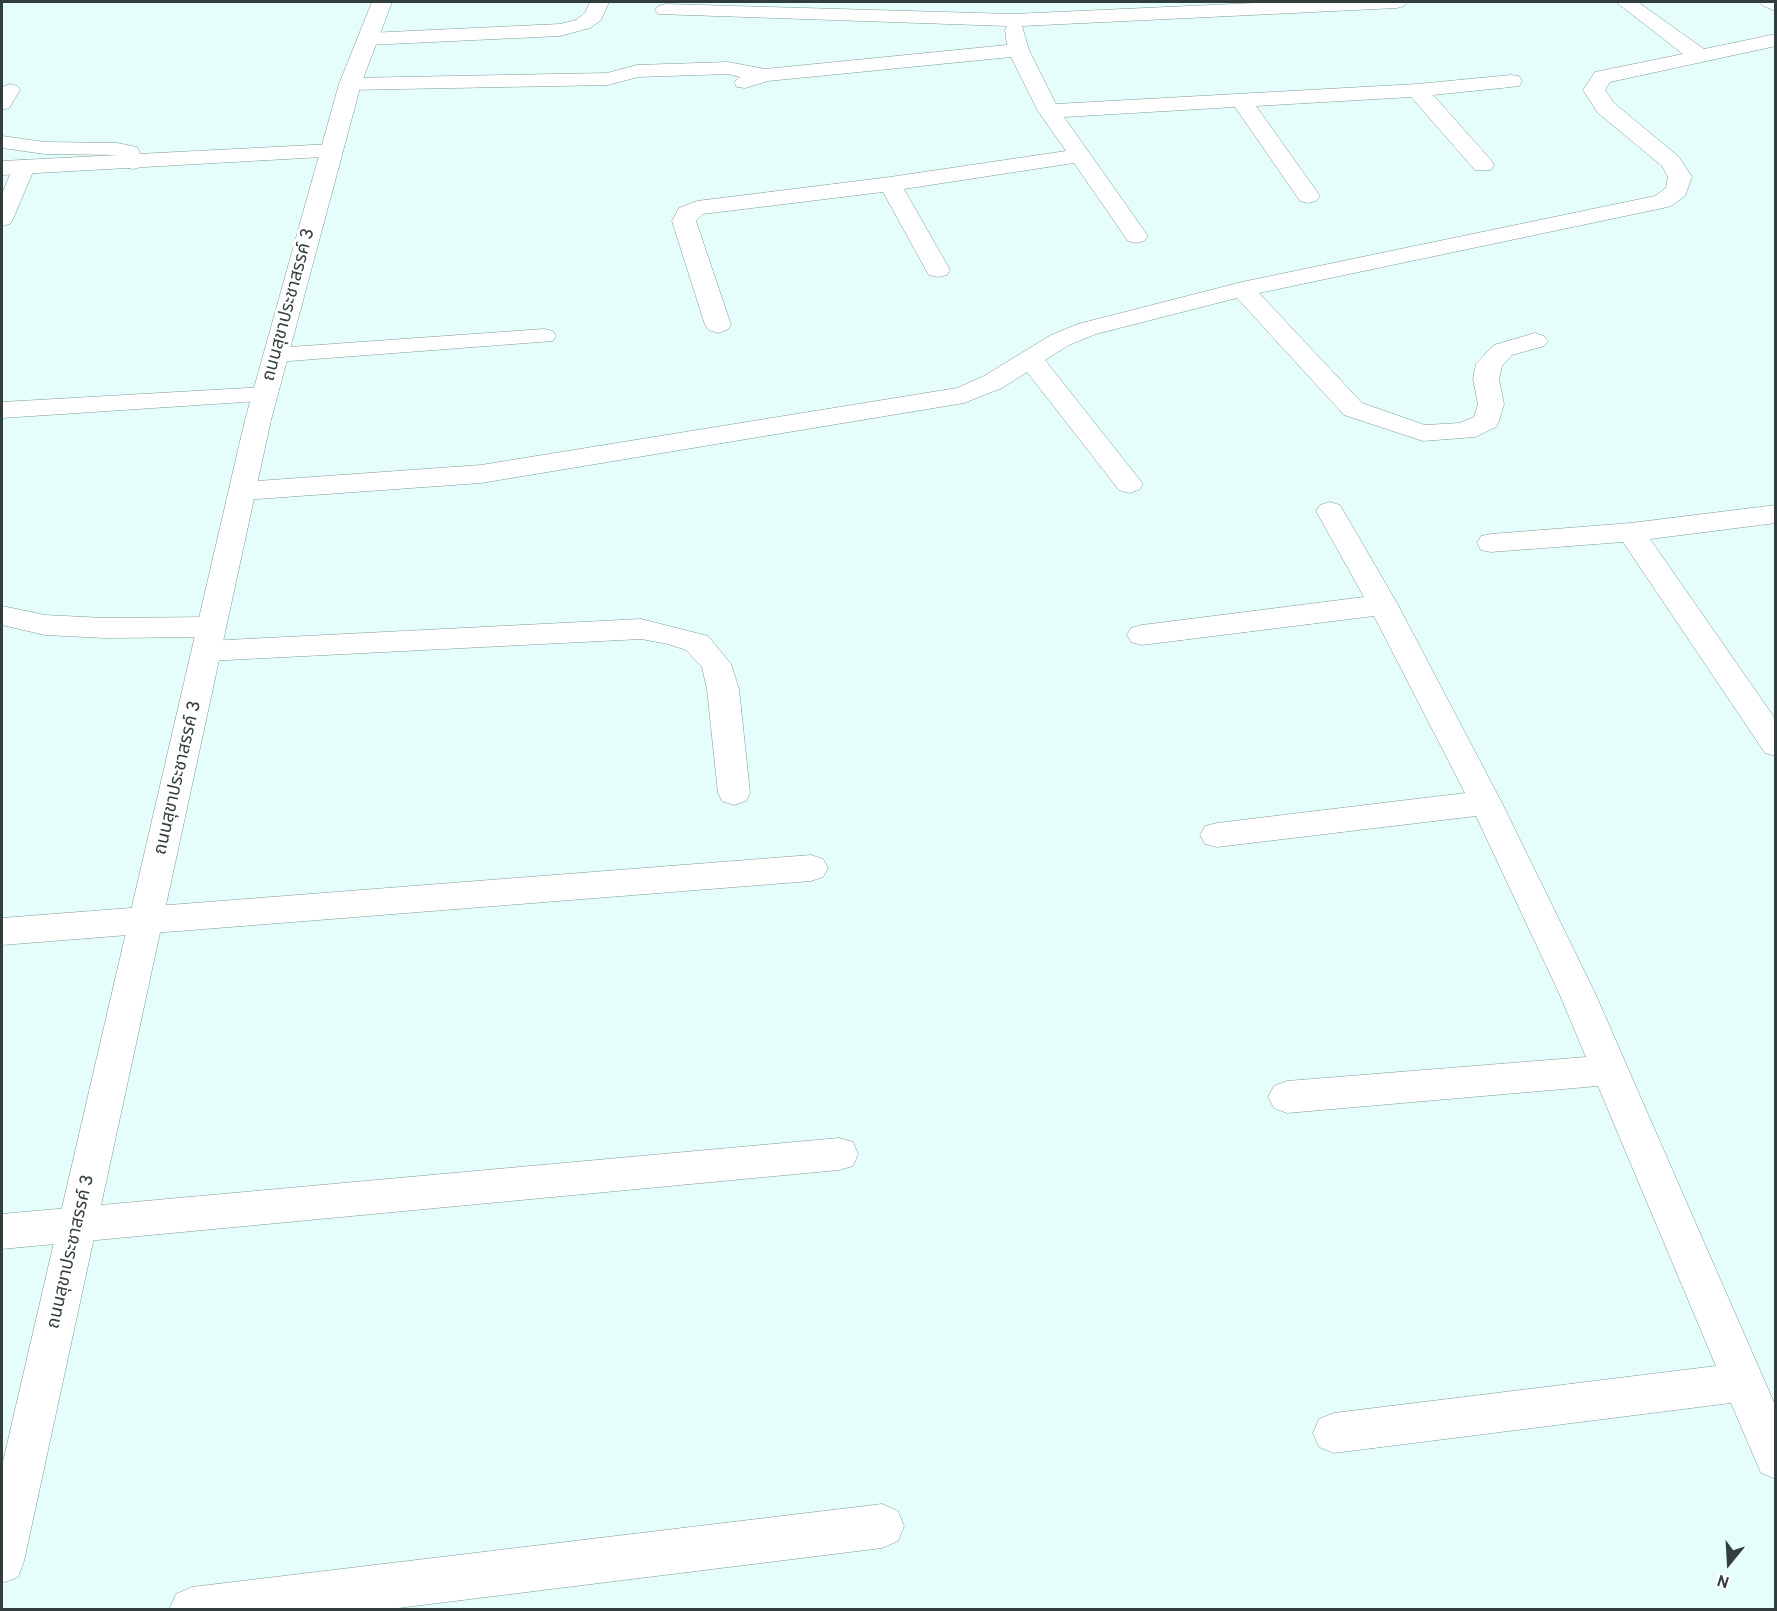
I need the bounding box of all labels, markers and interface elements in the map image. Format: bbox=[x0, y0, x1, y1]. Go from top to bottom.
street label: ถนนสุขาประชาสรรค์ 3 bbox=[259, 226, 321, 384]
street label: ถนนสุขาประชาสรรค์ 3 bbox=[151, 699, 207, 857]
street label: ถนนสุขาประชาสรรค์ 3 bbox=[44, 1173, 100, 1331]
north arrow bbox=[1699, 1533, 1759, 1593]
text: N bbox=[1715, 1569, 1732, 1591]

